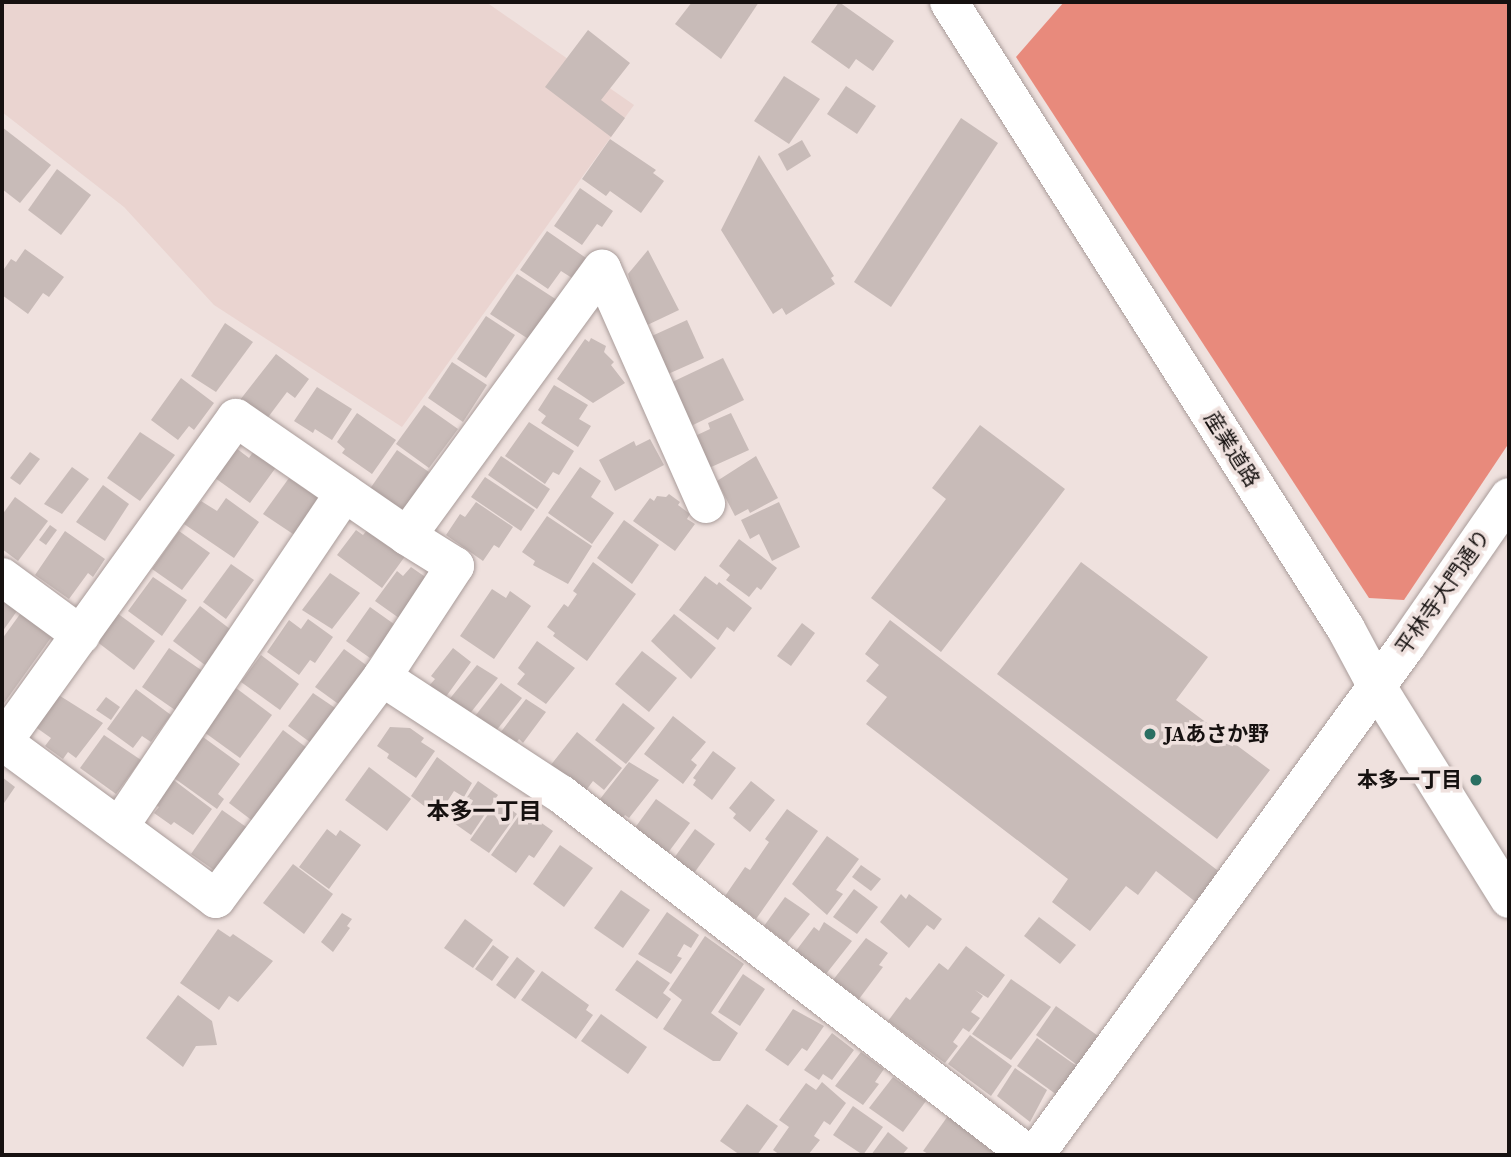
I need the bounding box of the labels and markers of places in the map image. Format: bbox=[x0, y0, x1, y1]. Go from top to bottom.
place label: JAあさか野 bbox=[1164, 721, 1269, 747]
marker: JAあさか野 bbox=[1142, 726, 1158, 742]
place label: 本多一丁目 bbox=[1357, 767, 1462, 793]
marker: 本多一丁目 bbox=[1468, 772, 1484, 788]

